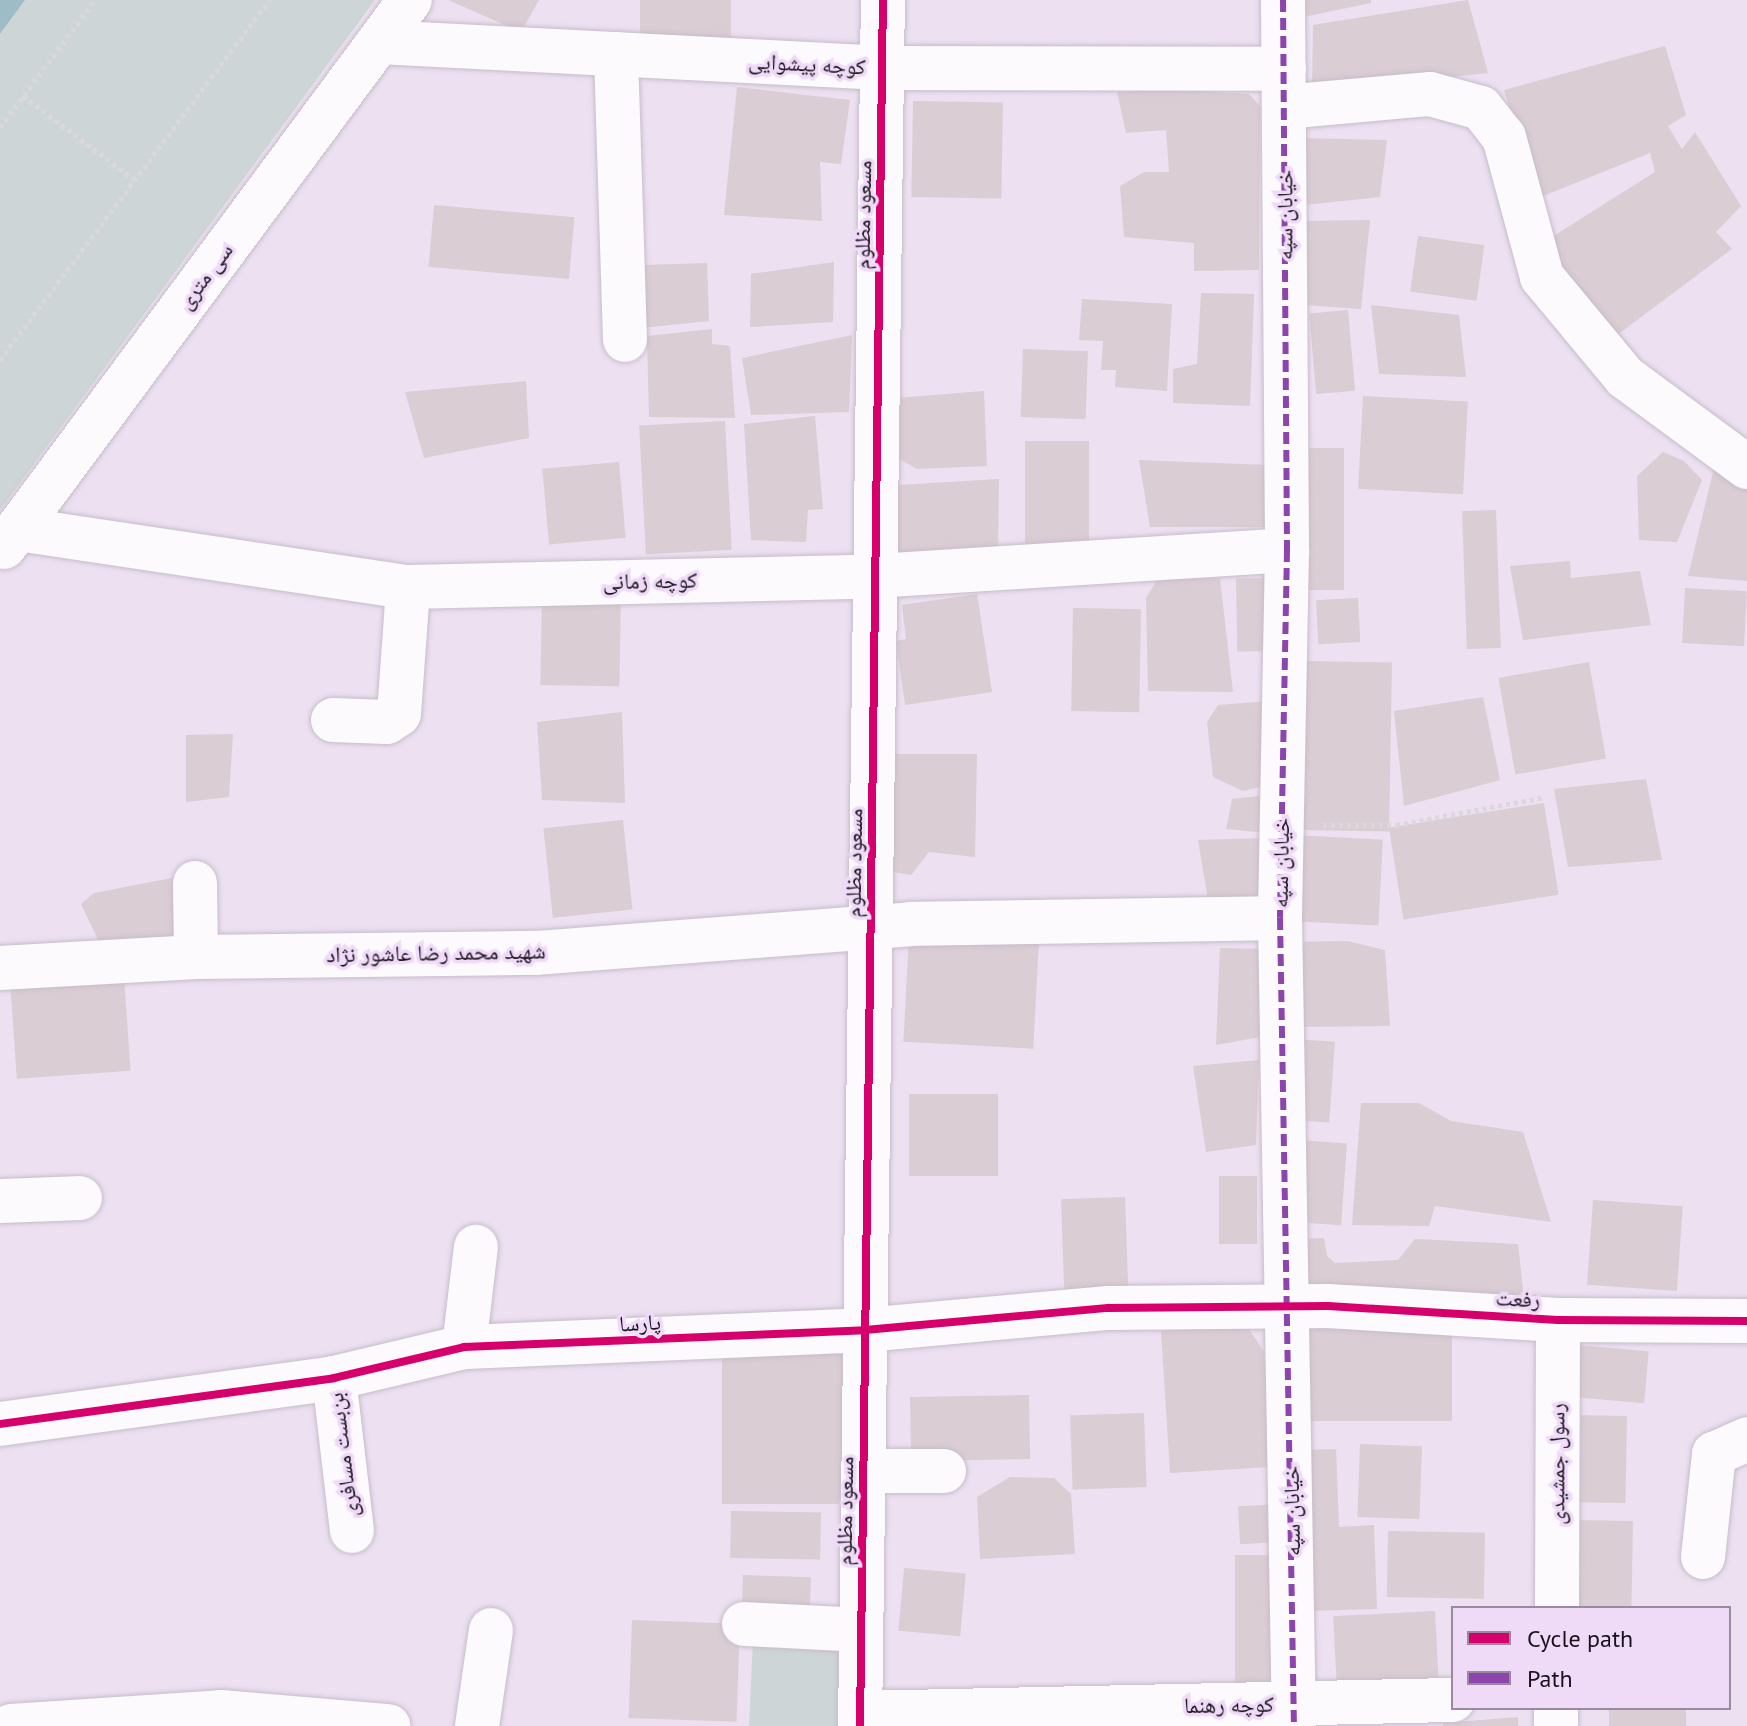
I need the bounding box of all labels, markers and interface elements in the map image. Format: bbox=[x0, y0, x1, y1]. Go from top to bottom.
street label: کوچه پیشوایی bbox=[748, 48, 866, 80]
street label: مسعود مظلوم bbox=[849, 160, 877, 270]
street label: خیابان سپه bbox=[1272, 170, 1298, 260]
street label: سی متری bbox=[172, 238, 238, 314]
street label: کوچه زمانی bbox=[603, 567, 697, 595]
street label: مسعود مظلوم bbox=[840, 808, 868, 918]
street label: خیابان سپه bbox=[1267, 818, 1295, 908]
street label: شهید محمد رضا عاشور نژاد bbox=[326, 938, 546, 968]
street label: رفعت bbox=[1495, 1285, 1541, 1313]
street label: پارسا bbox=[619, 1309, 661, 1337]
street label: بن‌بست مسافری bbox=[322, 1391, 364, 1519]
street label: رسول جمشیدی bbox=[1544, 1403, 1570, 1525]
street label: مسعود مظلوم bbox=[831, 1456, 859, 1566]
street label: خیابان سپه bbox=[1278, 1466, 1306, 1556]
legend bbox=[1451, 1606, 1731, 1710]
text: Cycle path bbox=[1527, 1623, 1633, 1654]
text: Path bbox=[1527, 1663, 1573, 1694]
street label: کوچه رهنما bbox=[1184, 1691, 1274, 1719]

